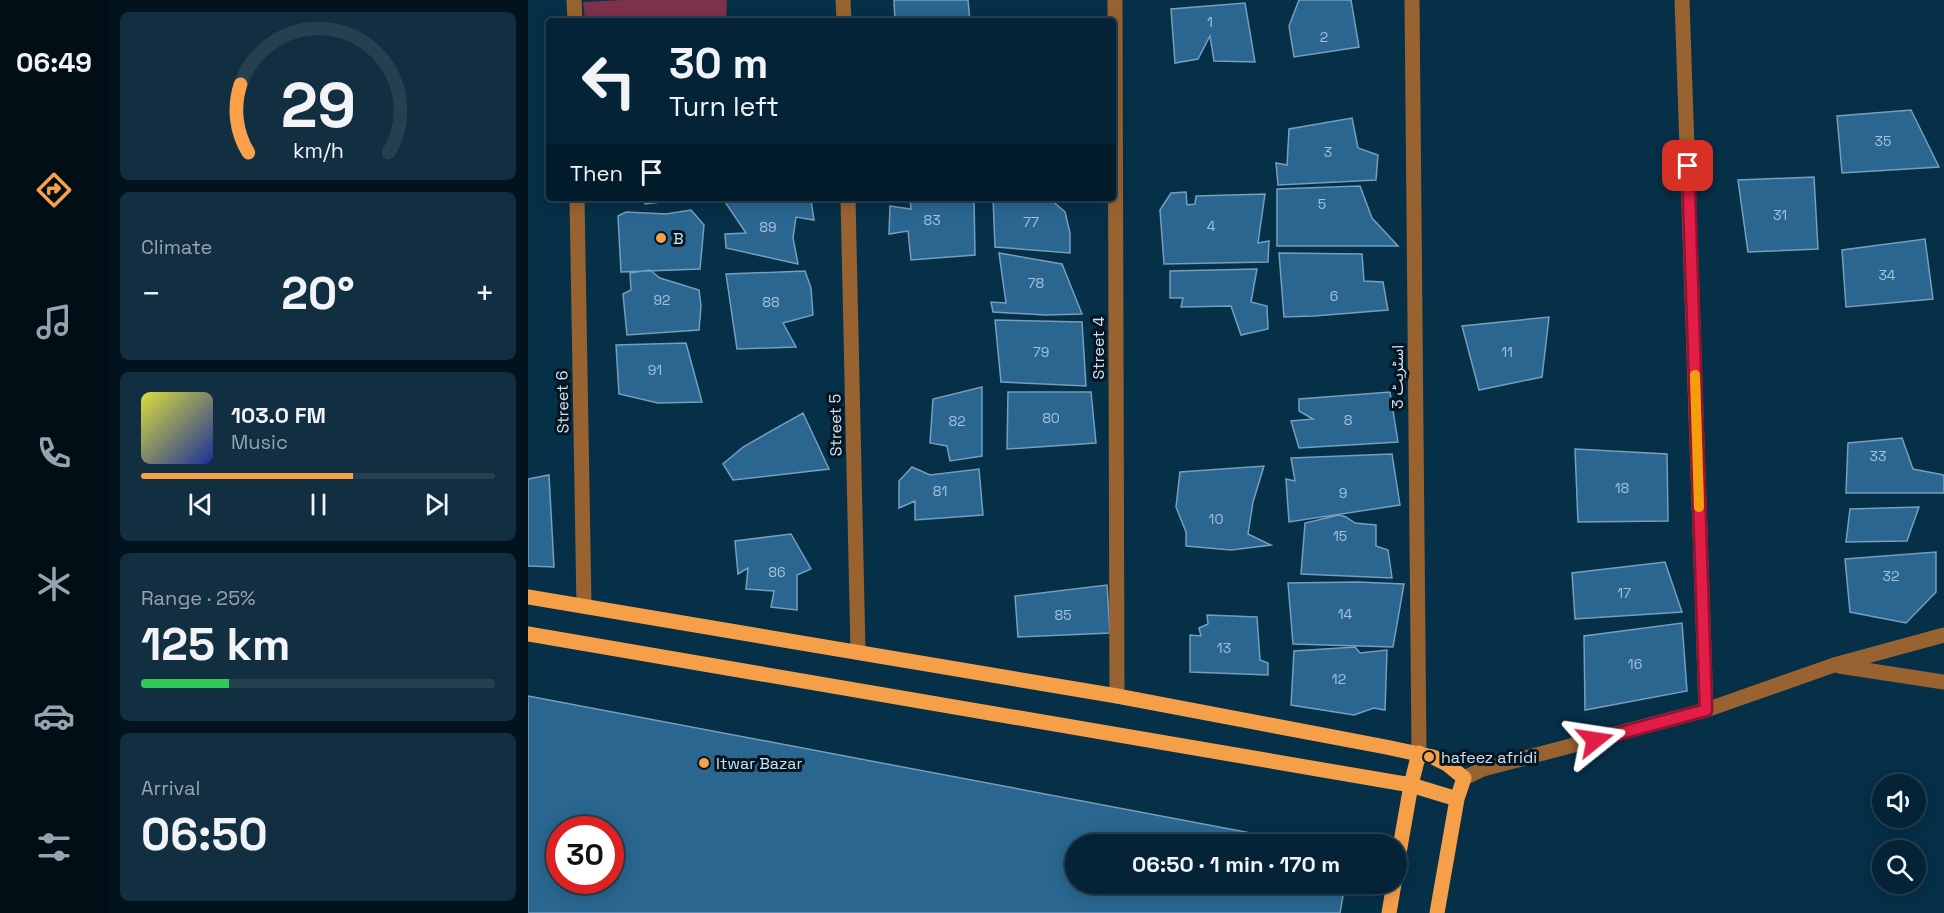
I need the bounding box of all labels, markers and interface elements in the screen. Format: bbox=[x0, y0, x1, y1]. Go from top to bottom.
house number: 1 bbox=[1207, 13, 1213, 31]
house number: 2 bbox=[1320, 28, 1328, 46]
text: 30 m bbox=[669, 37, 768, 90]
icon: left bbox=[570, 42, 648, 120]
text: 06:49 bbox=[16, 45, 92, 80]
text: 29 bbox=[280, 66, 356, 145]
text: Turn left bbox=[669, 89, 779, 124]
house number: 35 bbox=[1875, 132, 1891, 150]
text: km/h bbox=[292, 137, 344, 164]
pin bbox=[1662, 140, 1713, 191]
house number: 3 bbox=[1324, 143, 1332, 161]
icon: arrive bbox=[1671, 149, 1704, 182]
icon: arrive bbox=[635, 156, 668, 189]
text: Then bbox=[570, 159, 623, 187]
icon: directions bbox=[33, 169, 75, 211]
house number: 5 bbox=[1318, 195, 1326, 213]
house number: 31 bbox=[1773, 206, 1787, 224]
house number: 83 bbox=[923, 211, 941, 229]
house number: 77 bbox=[1023, 213, 1039, 231]
house number: 4 bbox=[1207, 217, 1216, 235]
house number: 89 bbox=[759, 218, 777, 236]
place label: B bbox=[673, 228, 684, 249]
marker: B bbox=[654, 231, 668, 245]
text: Climate bbox=[141, 234, 212, 260]
text: 20° bbox=[281, 265, 355, 322]
house number: 34 bbox=[1878, 266, 1896, 284]
text: − bbox=[141, 273, 161, 315]
text: + bbox=[475, 273, 495, 315]
house number: 78 bbox=[1028, 274, 1045, 292]
house number: 6 bbox=[1330, 287, 1338, 305]
house number: 92 bbox=[653, 291, 671, 309]
house number: 88 bbox=[762, 293, 780, 311]
icon: music bbox=[33, 301, 75, 343]
street label: Street 4 bbox=[1088, 316, 1109, 380]
house number: 79 bbox=[1033, 343, 1049, 361]
house number: 11 bbox=[1501, 343, 1513, 361]
street label: اسٹریٹ 3 bbox=[1387, 345, 1408, 409]
house number: 91 bbox=[648, 361, 662, 379]
street label: Street 6 bbox=[551, 370, 574, 434]
street label: Street 5 bbox=[824, 394, 847, 456]
text: 103.0 FM bbox=[231, 401, 326, 429]
house number: 80 bbox=[1042, 409, 1060, 427]
house number: 8 bbox=[1344, 411, 1353, 429]
house number: 82 bbox=[948, 412, 966, 430]
text: Music bbox=[231, 429, 288, 455]
icon: phone bbox=[33, 432, 75, 474]
house number: 33 bbox=[1870, 447, 1886, 465]
house number: 18 bbox=[1615, 479, 1630, 497]
house number: 81 bbox=[933, 482, 947, 500]
house number: 9 bbox=[1339, 484, 1347, 502]
icon: previous bbox=[184, 488, 217, 521]
icon: pause bbox=[302, 488, 335, 521]
icon: next bbox=[420, 488, 453, 521]
house number: 10 bbox=[1209, 510, 1223, 528]
house number: 15 bbox=[1333, 527, 1347, 545]
icon: climate bbox=[33, 563, 75, 605]
house number: 86 bbox=[768, 563, 786, 581]
house number: 32 bbox=[1883, 567, 1899, 585]
house number: 17 bbox=[1617, 584, 1631, 602]
text: Range · 25% bbox=[141, 585, 256, 611]
house number: 14 bbox=[1338, 605, 1353, 623]
house number: 85 bbox=[1054, 606, 1072, 624]
text: 125 km bbox=[141, 616, 290, 673]
house number: 13 bbox=[1217, 639, 1231, 657]
house number: 16 bbox=[1628, 655, 1642, 673]
house number: 12 bbox=[1332, 670, 1346, 688]
icon: car bbox=[33, 695, 75, 737]
position arrow bbox=[1563, 708, 1627, 772]
place label: hafeez afridi bbox=[1441, 747, 1537, 768]
marker: hafeez afridi bbox=[1422, 750, 1436, 764]
place label: Itwar Bazar bbox=[716, 753, 803, 774]
marker: Itwar Bazar bbox=[697, 756, 711, 770]
map controls bbox=[1872, 774, 1926, 894]
button: sound bbox=[1872, 774, 1926, 828]
text: Arrival bbox=[141, 775, 200, 801]
text: 06:50 bbox=[141, 806, 268, 863]
speed limit sign: 30 bbox=[546, 816, 624, 894]
icon: filters bbox=[33, 826, 75, 868]
button: search bbox=[1872, 840, 1926, 894]
text: 06:50 · 1 min · 170 m bbox=[1132, 850, 1340, 878]

